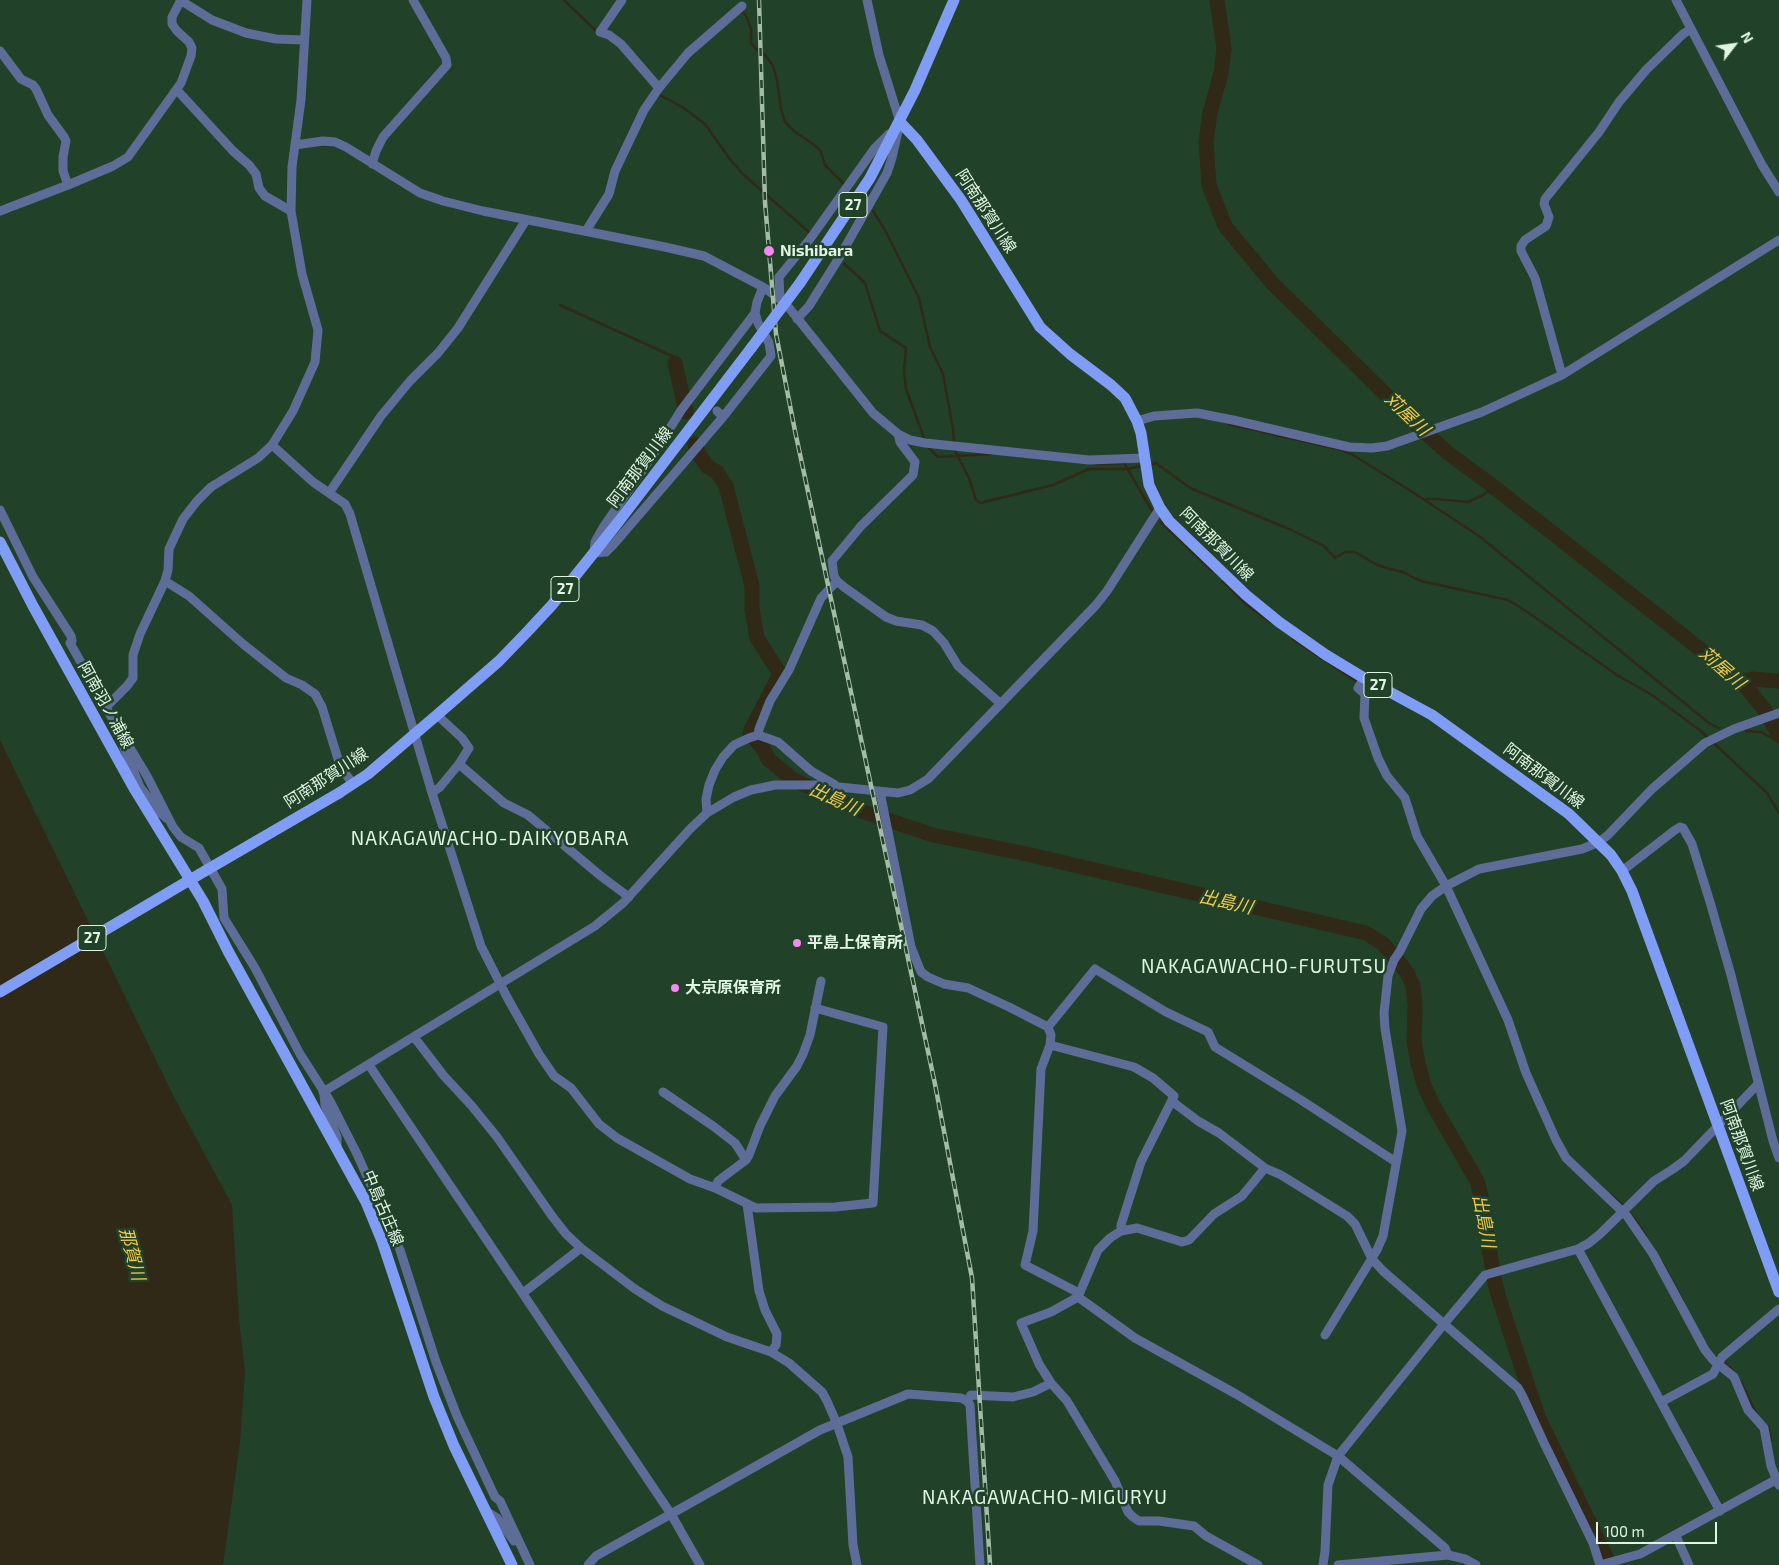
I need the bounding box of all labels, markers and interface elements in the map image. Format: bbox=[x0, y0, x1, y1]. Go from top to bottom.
north arrow bbox=[1709, 20, 1759, 70]
text: N bbox=[1738, 29, 1757, 46]
street label: 阿南那賀川線 bbox=[952, 166, 1020, 256]
road number: 27 bbox=[839, 192, 867, 218]
place label: Nishibara bbox=[780, 241, 853, 261]
marker: Nishibara bbox=[762, 244, 776, 258]
water label: 苅屋川 bbox=[1380, 388, 1434, 440]
street label: 阿南那賀川線 bbox=[603, 423, 677, 511]
street label: 阿南那賀川線 bbox=[1176, 503, 1258, 585]
road number: 27 bbox=[551, 576, 579, 602]
water label: 苅屋川 bbox=[1695, 642, 1749, 694]
street label: 阿南羽ノ浦線 bbox=[74, 658, 138, 752]
road number: 27 bbox=[1364, 672, 1392, 698]
street label: 阿南那賀川線 bbox=[1500, 739, 1588, 813]
street label: 阿南那賀川線 bbox=[281, 744, 371, 812]
water label: 出島川 bbox=[806, 778, 864, 820]
district label: NAKAGAWACHO-DAIKYOBARA bbox=[348, 828, 632, 850]
water label: 出島川 bbox=[1197, 885, 1255, 919]
road number: 27 bbox=[78, 926, 106, 950]
place label: 平島上保育所 bbox=[807, 933, 903, 953]
marker: 平島上保育所 bbox=[791, 937, 803, 949]
district label: NAKAGAWACHO-FURUTSU bbox=[1139, 956, 1389, 978]
place label: 大京原保育所 bbox=[685, 978, 781, 998]
marker: 大京原保育所 bbox=[669, 982, 681, 994]
street label: 阿南那賀川線 bbox=[1717, 1097, 1767, 1193]
street label: 中島古庄線 bbox=[359, 1167, 407, 1249]
water label: 出島川 bbox=[1468, 1192, 1500, 1250]
water label: 那賀川 bbox=[115, 1225, 149, 1283]
district label: NAKAGAWACHO-MIGURYU bbox=[920, 1487, 1170, 1509]
scale bar bbox=[1599, 1512, 1720, 1544]
text: 100 m bbox=[1604, 1522, 1645, 1540]

